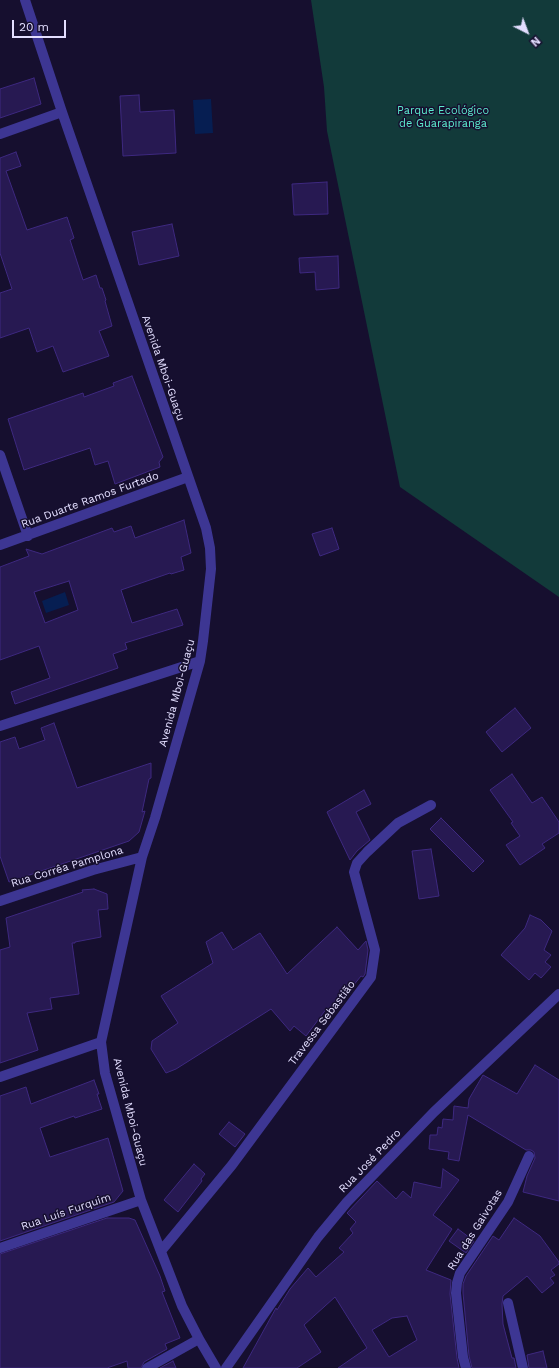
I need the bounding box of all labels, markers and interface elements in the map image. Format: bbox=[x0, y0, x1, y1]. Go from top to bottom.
scale bar bbox=[14, 12, 68, 38]
north arrow bbox=[507, 12, 547, 52]
text: 20 m bbox=[19, 20, 49, 34]
text: N bbox=[528, 34, 543, 49]
park label: Parque Ecológico de Guarapiranga bbox=[397, 104, 489, 130]
street label: Avenida Mboi-Guaçu bbox=[139, 313, 187, 423]
street label: Rua Duarte Ramos Furtado bbox=[19, 469, 161, 531]
street label: Avenida Mboi-Guaçu bbox=[156, 638, 198, 748]
street label: Rua Corrêa Pamplona bbox=[9, 844, 125, 890]
street label: Travessa Sebastião bbox=[286, 978, 358, 1068]
street label: Avenida Mboi-Guaçu bbox=[110, 1057, 150, 1167]
street label: Rua José Pedro bbox=[336, 1126, 404, 1196]
street label: Rua das Gaivotas bbox=[445, 1187, 505, 1273]
street label: Rua Luís Furquim bbox=[19, 1190, 113, 1234]

